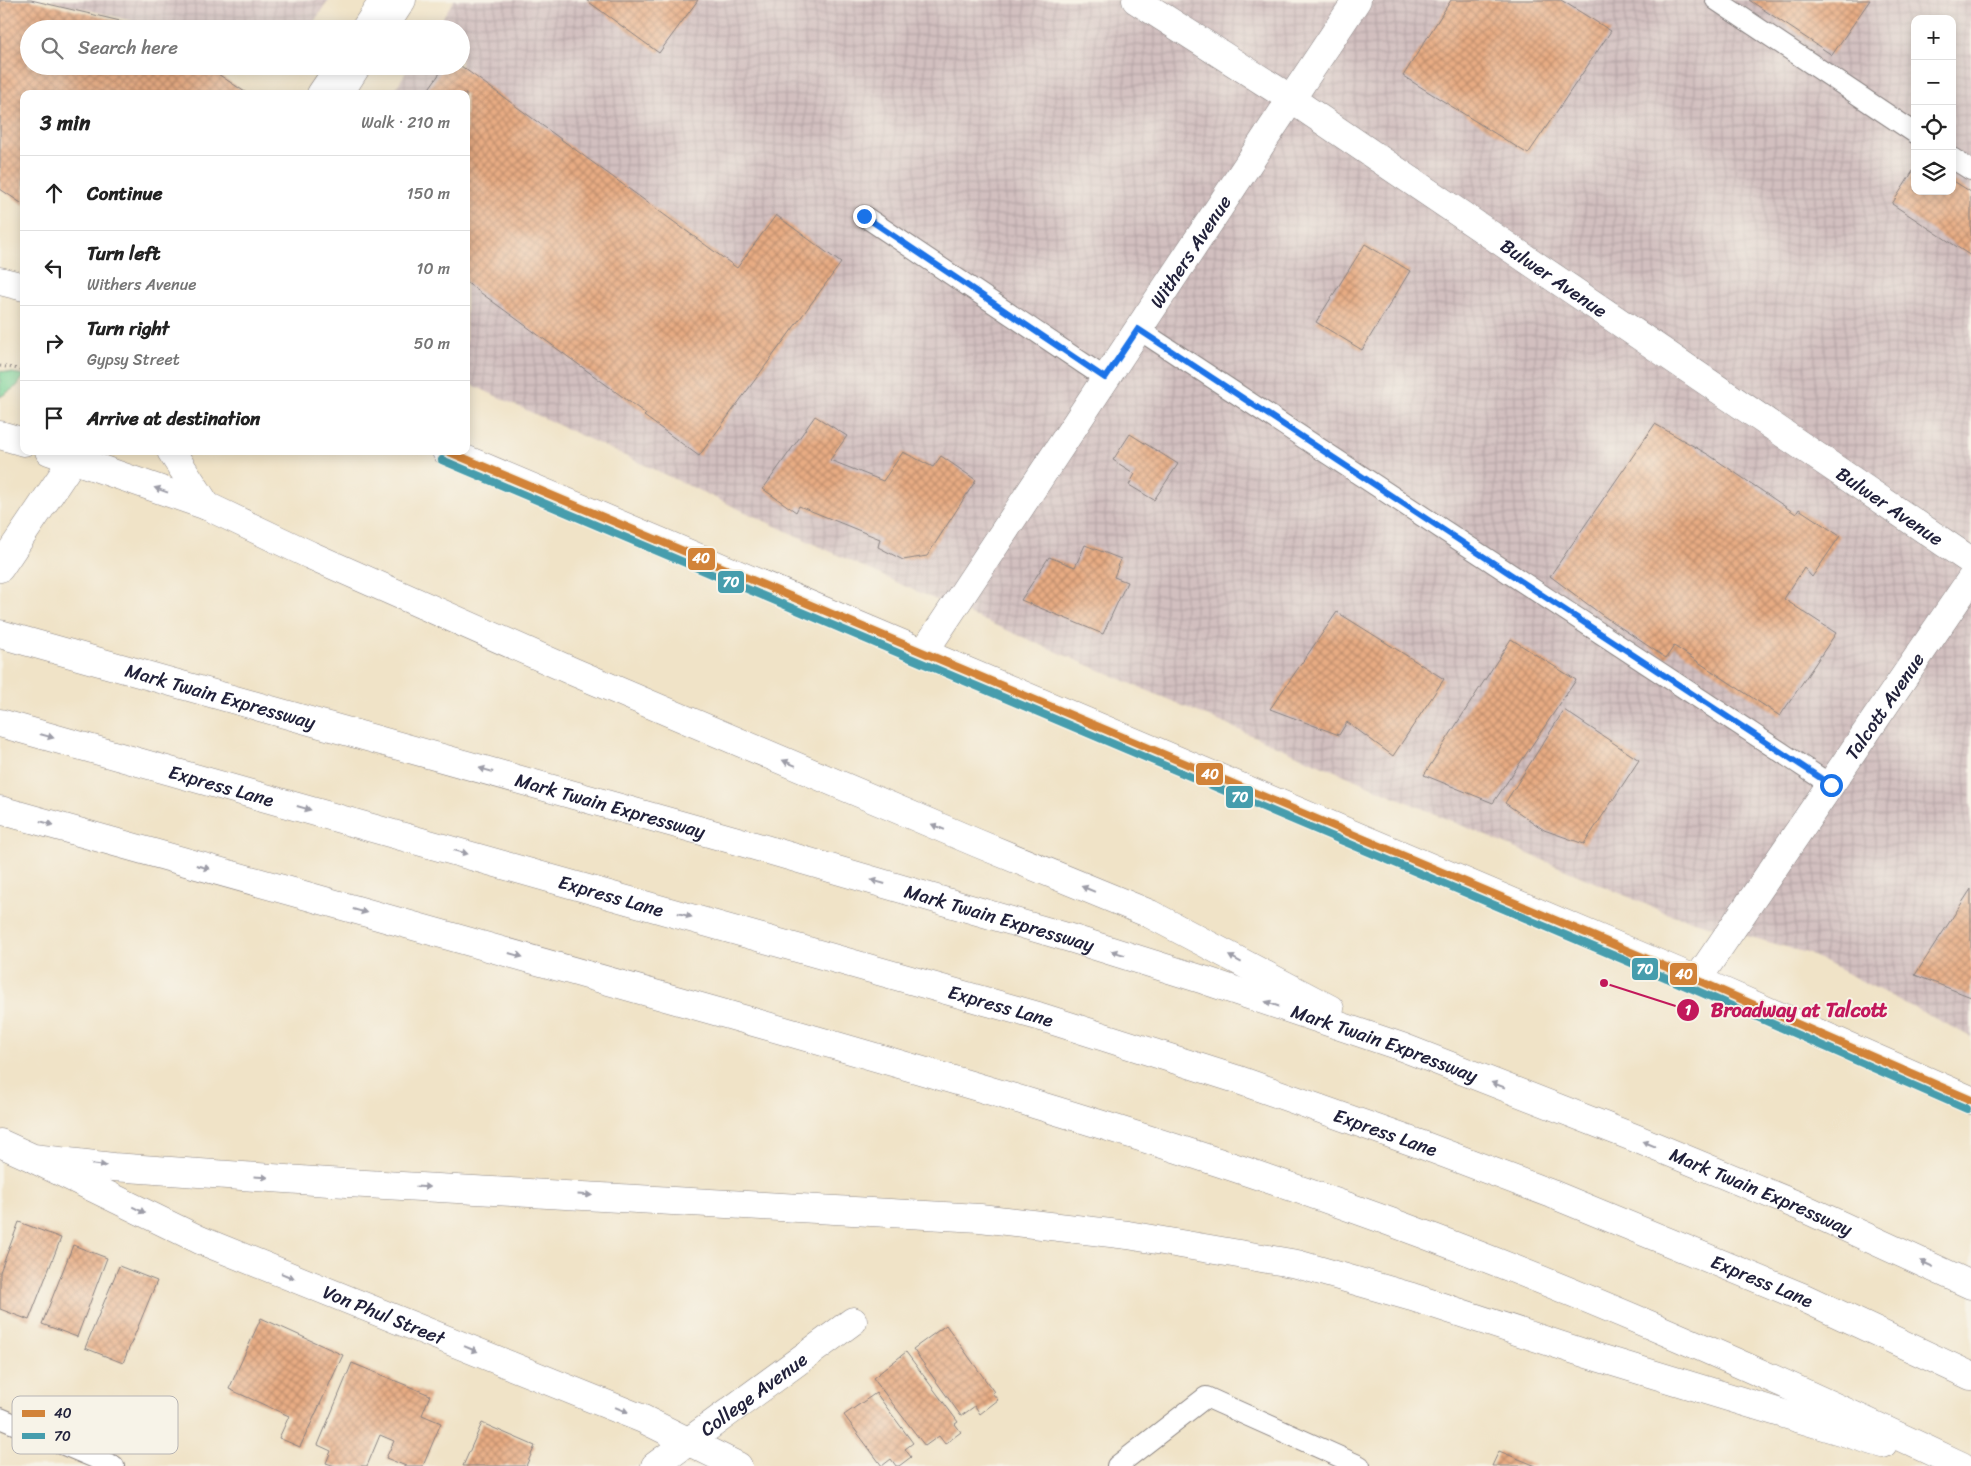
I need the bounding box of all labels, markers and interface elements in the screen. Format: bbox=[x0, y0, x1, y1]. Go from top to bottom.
map controls bbox=[1911, 15, 1956, 195]
button: + bbox=[1911, 15, 1956, 60]
search box bbox=[20, 20, 470, 75]
text: Search here bbox=[78, 31, 178, 64]
icon: search bbox=[38, 34, 66, 62]
button: − bbox=[1911, 60, 1956, 105]
text: 3 min bbox=[40, 104, 90, 142]
button: locate bbox=[1911, 105, 1956, 150]
text: Walk · 210 m bbox=[361, 108, 450, 137]
button: layers bbox=[1911, 150, 1956, 195]
text: Continue bbox=[87, 177, 163, 210]
icon: ahead bbox=[40, 179, 68, 207]
text: 150 m bbox=[407, 179, 450, 208]
street label: Withers Avenue bbox=[1141, 188, 1240, 315]
route end bbox=[853, 205, 876, 228]
street label: Bulwer Avenue bbox=[1493, 230, 1615, 327]
text: Turn left bbox=[87, 237, 160, 270]
icon: left bbox=[40, 254, 68, 282]
text: 10 m bbox=[417, 254, 450, 283]
text: Withers Avenue bbox=[87, 270, 197, 299]
text: Turn right bbox=[87, 312, 169, 345]
icon: right bbox=[40, 329, 68, 357]
text: 50 m bbox=[414, 329, 450, 358]
text: Gypsy Street bbox=[87, 345, 180, 374]
text: Arrive at destination bbox=[87, 402, 260, 435]
icon: arrive bbox=[40, 404, 68, 432]
street label: Bulwer Avenue bbox=[1829, 458, 1950, 555]
one-way arrow bbox=[153, 486, 168, 494]
text: 40 bbox=[691, 546, 710, 571]
line badge: 40 bbox=[687, 547, 716, 571]
line badge: 70 bbox=[717, 570, 745, 594]
text: 70 bbox=[723, 570, 740, 595]
street label: Talcott Avenue bbox=[1836, 645, 1934, 767]
street label: Mark Twain Expressway bbox=[121, 654, 319, 739]
one-way arrow bbox=[40, 732, 55, 740]
street label: Express Lane bbox=[165, 755, 278, 817]
one-way arrow bbox=[781, 759, 796, 767]
line badge: 40 bbox=[1195, 762, 1224, 786]
text: 40 bbox=[1200, 762, 1219, 787]
street label: Mark Twain Expressway bbox=[511, 763, 709, 848]
one-way arrow bbox=[479, 766, 494, 774]
route start bbox=[1820, 774, 1843, 797]
line badge: 70 bbox=[1225, 785, 1254, 809]
text: 70 bbox=[1232, 785, 1249, 810]
one-way arrow bbox=[297, 805, 312, 813]
one-way arrow bbox=[40, 820, 55, 828]
one-way arrow bbox=[931, 822, 945, 830]
one-way arrow bbox=[453, 849, 468, 857]
one-way arrow bbox=[196, 863, 211, 871]
street label: Express Lane bbox=[554, 865, 668, 927]
street label: Mark Twain Expressway bbox=[901, 875, 1099, 962]
one-way arrow bbox=[871, 878, 886, 886]
one-way arrow bbox=[1081, 884, 1095, 892]
one-way arrow bbox=[353, 907, 368, 915]
one-way arrow bbox=[677, 912, 692, 920]
one-way arrow bbox=[1110, 949, 1125, 957]
one-way arrow bbox=[509, 951, 524, 959]
one-way arrow bbox=[1228, 955, 1242, 963]
line badge: 70 bbox=[1631, 957, 1659, 981]
text: 70 bbox=[1637, 957, 1654, 982]
line badge: 40 bbox=[1669, 962, 1698, 986]
text: 40 bbox=[1674, 962, 1693, 987]
street label: Express Lane bbox=[944, 975, 1058, 1037]
callout: Broadway at Talcott bbox=[1675, 993, 1897, 1028]
text: Broadway at Talcott bbox=[1711, 993, 1888, 1028]
street label: Mark Twain Expressway bbox=[1287, 995, 1483, 1092]
text: 1 bbox=[1685, 997, 1692, 1023]
one-way arrow bbox=[1265, 999, 1280, 1007]
one-way arrow bbox=[1490, 1081, 1505, 1089]
street label: Express Lane bbox=[1329, 1099, 1442, 1166]
street label: Mark Twain Expressway bbox=[1664, 1138, 1858, 1246]
one-way arrow bbox=[1642, 1140, 1656, 1148]
one-way arrow bbox=[91, 1161, 107, 1169]
one-way arrow bbox=[253, 1173, 269, 1181]
one-way arrow bbox=[415, 1183, 431, 1191]
one-way arrow bbox=[577, 1192, 593, 1200]
one-way arrow bbox=[132, 1206, 146, 1214]
street label: Express Lane bbox=[1706, 1245, 1819, 1317]
one-way arrow bbox=[1920, 1260, 1934, 1268]
one-way arrow bbox=[281, 1272, 295, 1280]
street label: Von Phul Street bbox=[318, 1275, 451, 1355]
street label: College Avenue bbox=[693, 1344, 815, 1445]
one-way arrow bbox=[464, 1346, 478, 1354]
legend bbox=[12, 1396, 178, 1454]
text: 40 bbox=[54, 1401, 72, 1426]
one-way arrow bbox=[615, 1407, 629, 1415]
text: 70 bbox=[54, 1424, 71, 1449]

